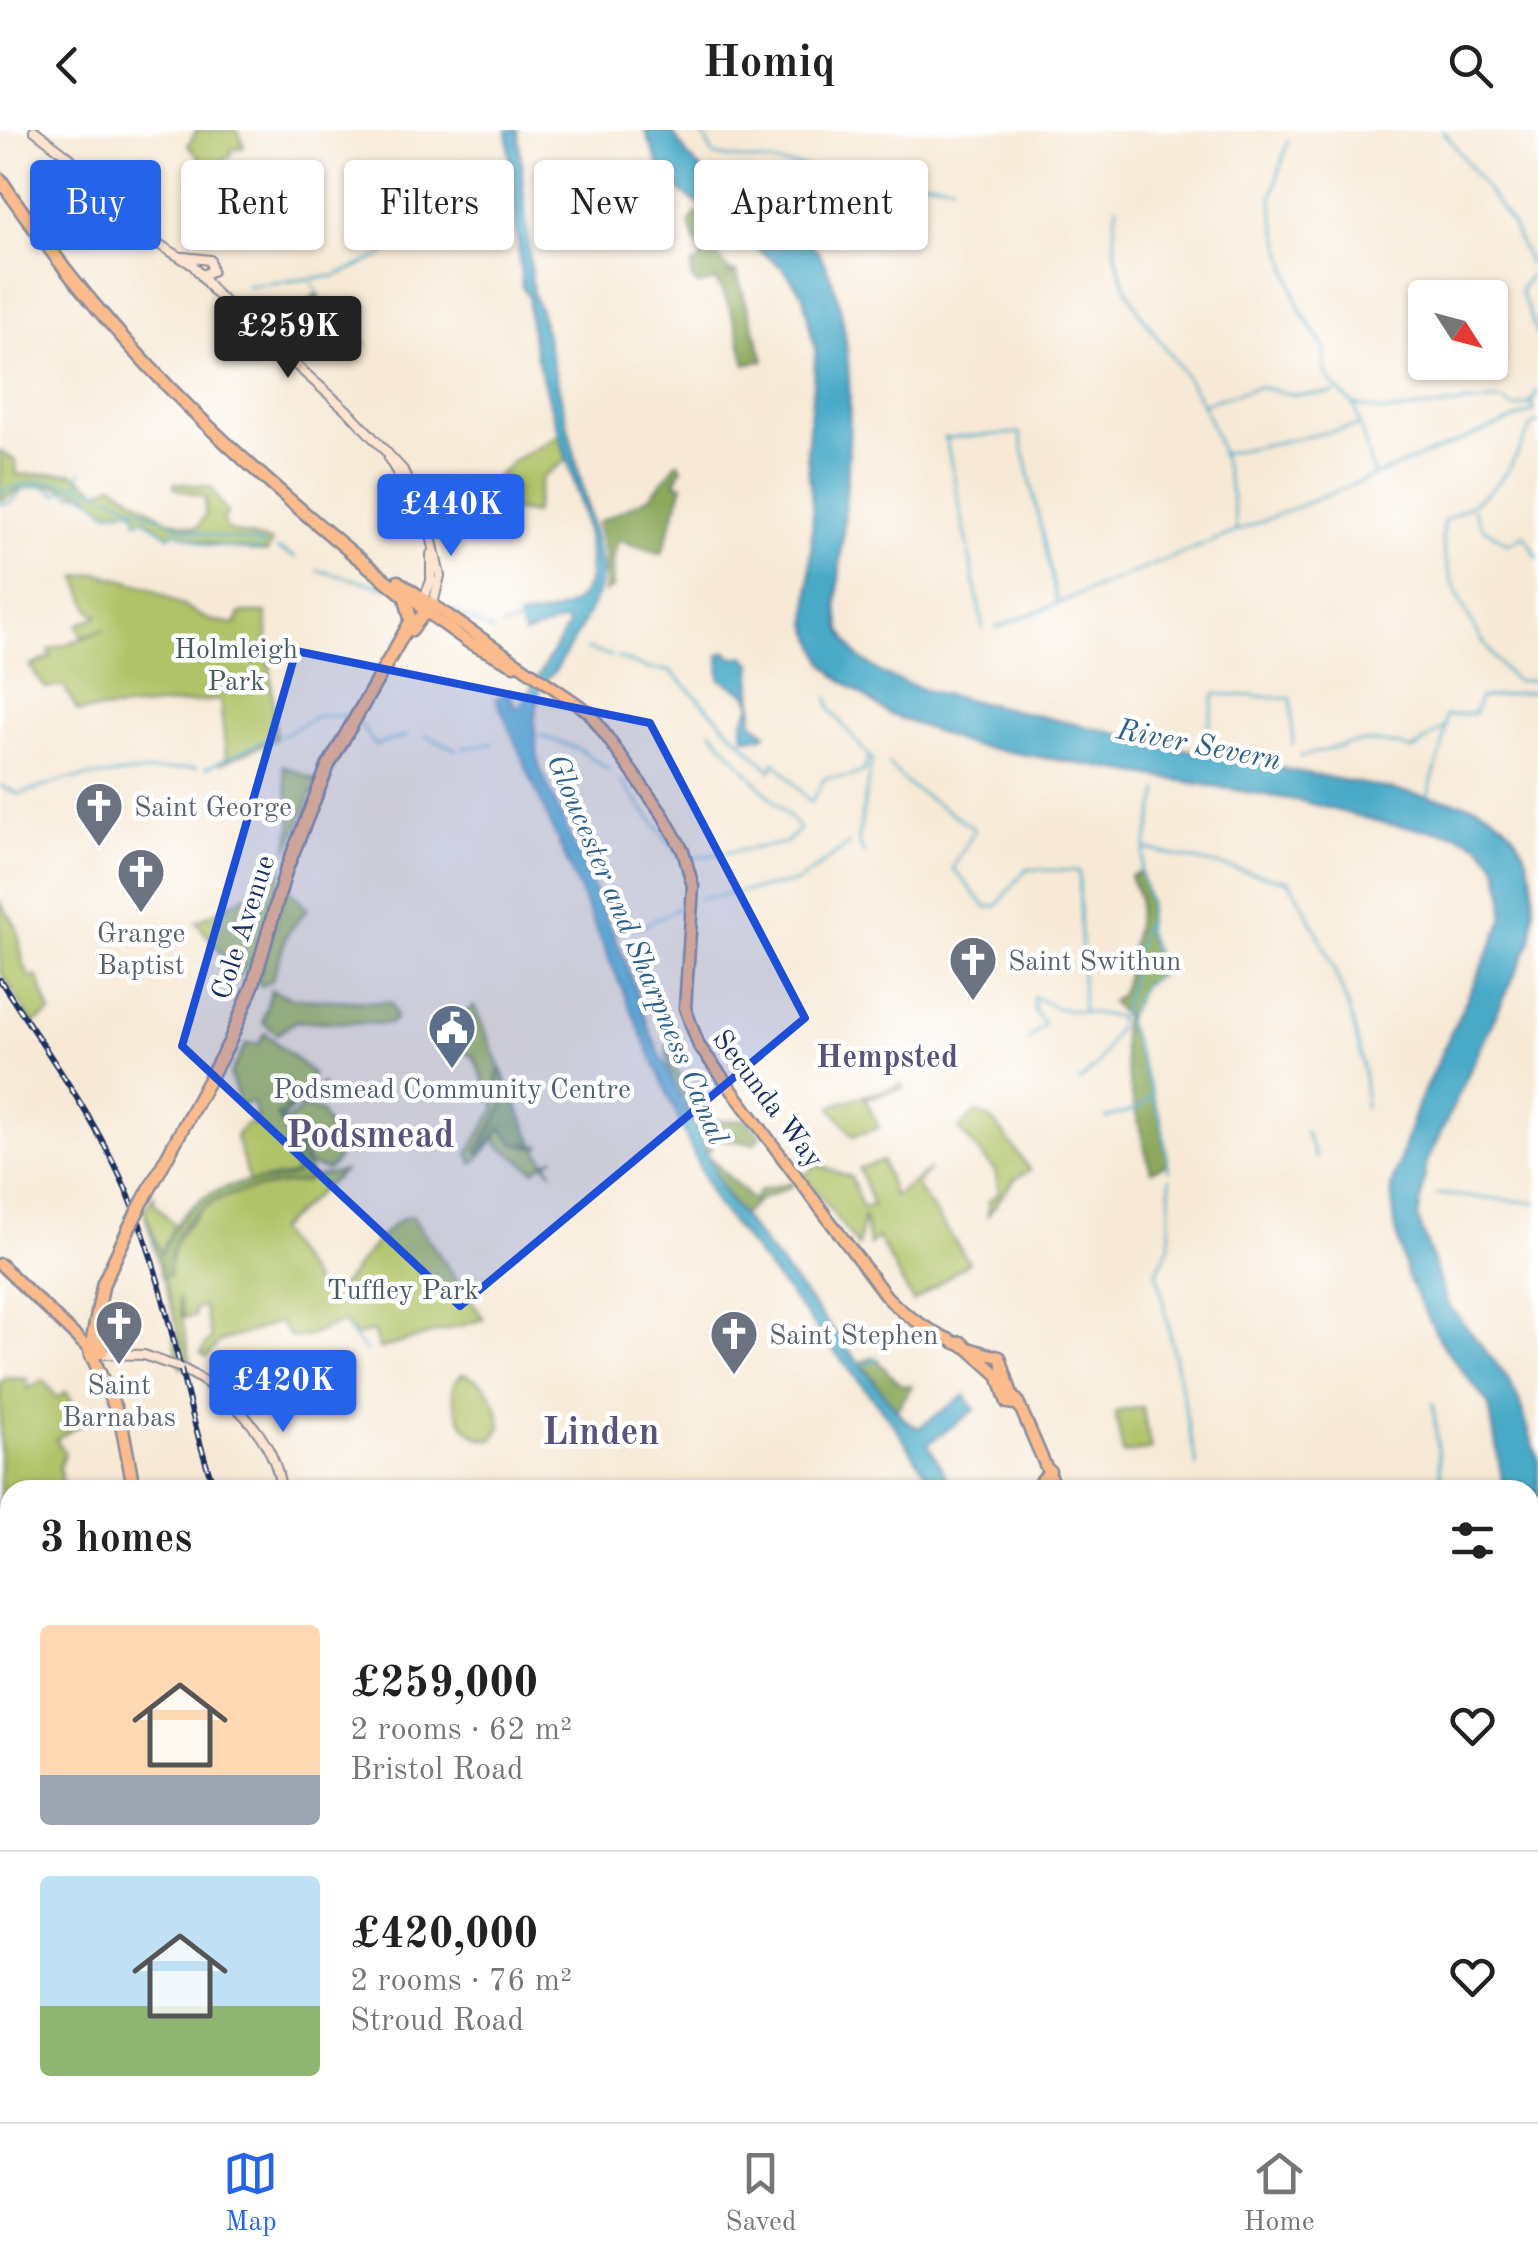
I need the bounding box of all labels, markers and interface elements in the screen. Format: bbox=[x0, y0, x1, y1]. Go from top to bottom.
icon: back bbox=[40, 38, 95, 93]
icon: search bbox=[1443, 38, 1498, 93]
text: Homiq bbox=[703, 42, 835, 87]
chip: Buy bbox=[30, 160, 161, 250]
chip: Rent bbox=[181, 160, 324, 250]
chip: Filters bbox=[344, 160, 514, 250]
chip: New bbox=[534, 160, 674, 250]
chip: Apartment bbox=[694, 160, 928, 250]
north arrow bbox=[1408, 280, 1508, 380]
map controls bbox=[1408, 280, 1508, 380]
pin: £259K bbox=[218, 296, 358, 381]
text: £259K bbox=[236, 312, 340, 344]
pin: £440K bbox=[381, 474, 521, 559]
text: £440K bbox=[399, 490, 503, 522]
park label: Holmleigh Park bbox=[174, 637, 298, 697]
water label: River Severn bbox=[1113, 715, 1283, 777]
water label: Gloucester and Sharpness Canal bbox=[540, 750, 732, 1149]
church icon: Saint George bbox=[73, 780, 125, 848]
place label: Saint George bbox=[134, 795, 292, 823]
church icon: Grange Baptist bbox=[115, 846, 167, 914]
street label: Cole Avenue bbox=[208, 852, 281, 1004]
place label: Grange Baptist bbox=[97, 921, 185, 981]
church icon: Saint Swithun bbox=[947, 934, 999, 1002]
place label: Saint Swithun bbox=[1008, 949, 1181, 977]
public building icon: Podsmead Community Centre bbox=[426, 1002, 478, 1070]
street label: Secunda Way bbox=[706, 1026, 827, 1174]
district label: Hempsted bbox=[816, 1043, 958, 1075]
place label: Podsmead Community Centre bbox=[273, 1077, 631, 1105]
district label: Podsmead bbox=[286, 1118, 454, 1156]
park label: Tuffley Park bbox=[327, 1278, 479, 1306]
church icon: Saint Barnabas bbox=[93, 1298, 145, 1366]
church icon: Saint Stephen bbox=[708, 1308, 760, 1376]
place label: Saint Stephen bbox=[769, 1323, 938, 1351]
pin: £420K bbox=[213, 1350, 353, 1435]
text: £420K bbox=[231, 1366, 335, 1398]
place label: Saint Barnabas bbox=[62, 1373, 176, 1433]
district label: Linden bbox=[542, 1415, 660, 1453]
icon: filters bbox=[1445, 1513, 1500, 1568]
text: 3 homes bbox=[40, 1519, 192, 1561]
text: £259,000 bbox=[350, 1664, 538, 1706]
icon: home bbox=[120, 1665, 240, 1785]
icon: heart bbox=[1445, 1698, 1500, 1753]
text: 2 rooms · 62 m² bbox=[350, 1715, 572, 1747]
text: Bristol Road bbox=[350, 1755, 524, 1787]
text: £420,000 bbox=[350, 1915, 538, 1957]
icon: home bbox=[120, 1916, 240, 2036]
icon: heart bbox=[1445, 1949, 1500, 2004]
text: 2 rooms · 76 m² bbox=[350, 1966, 572, 1998]
text: Stroud Road bbox=[350, 2006, 524, 2038]
tab: Map bbox=[223, 2146, 278, 2241]
tab: Saved bbox=[725, 2146, 797, 2241]
tab: Home bbox=[1243, 2146, 1315, 2241]

